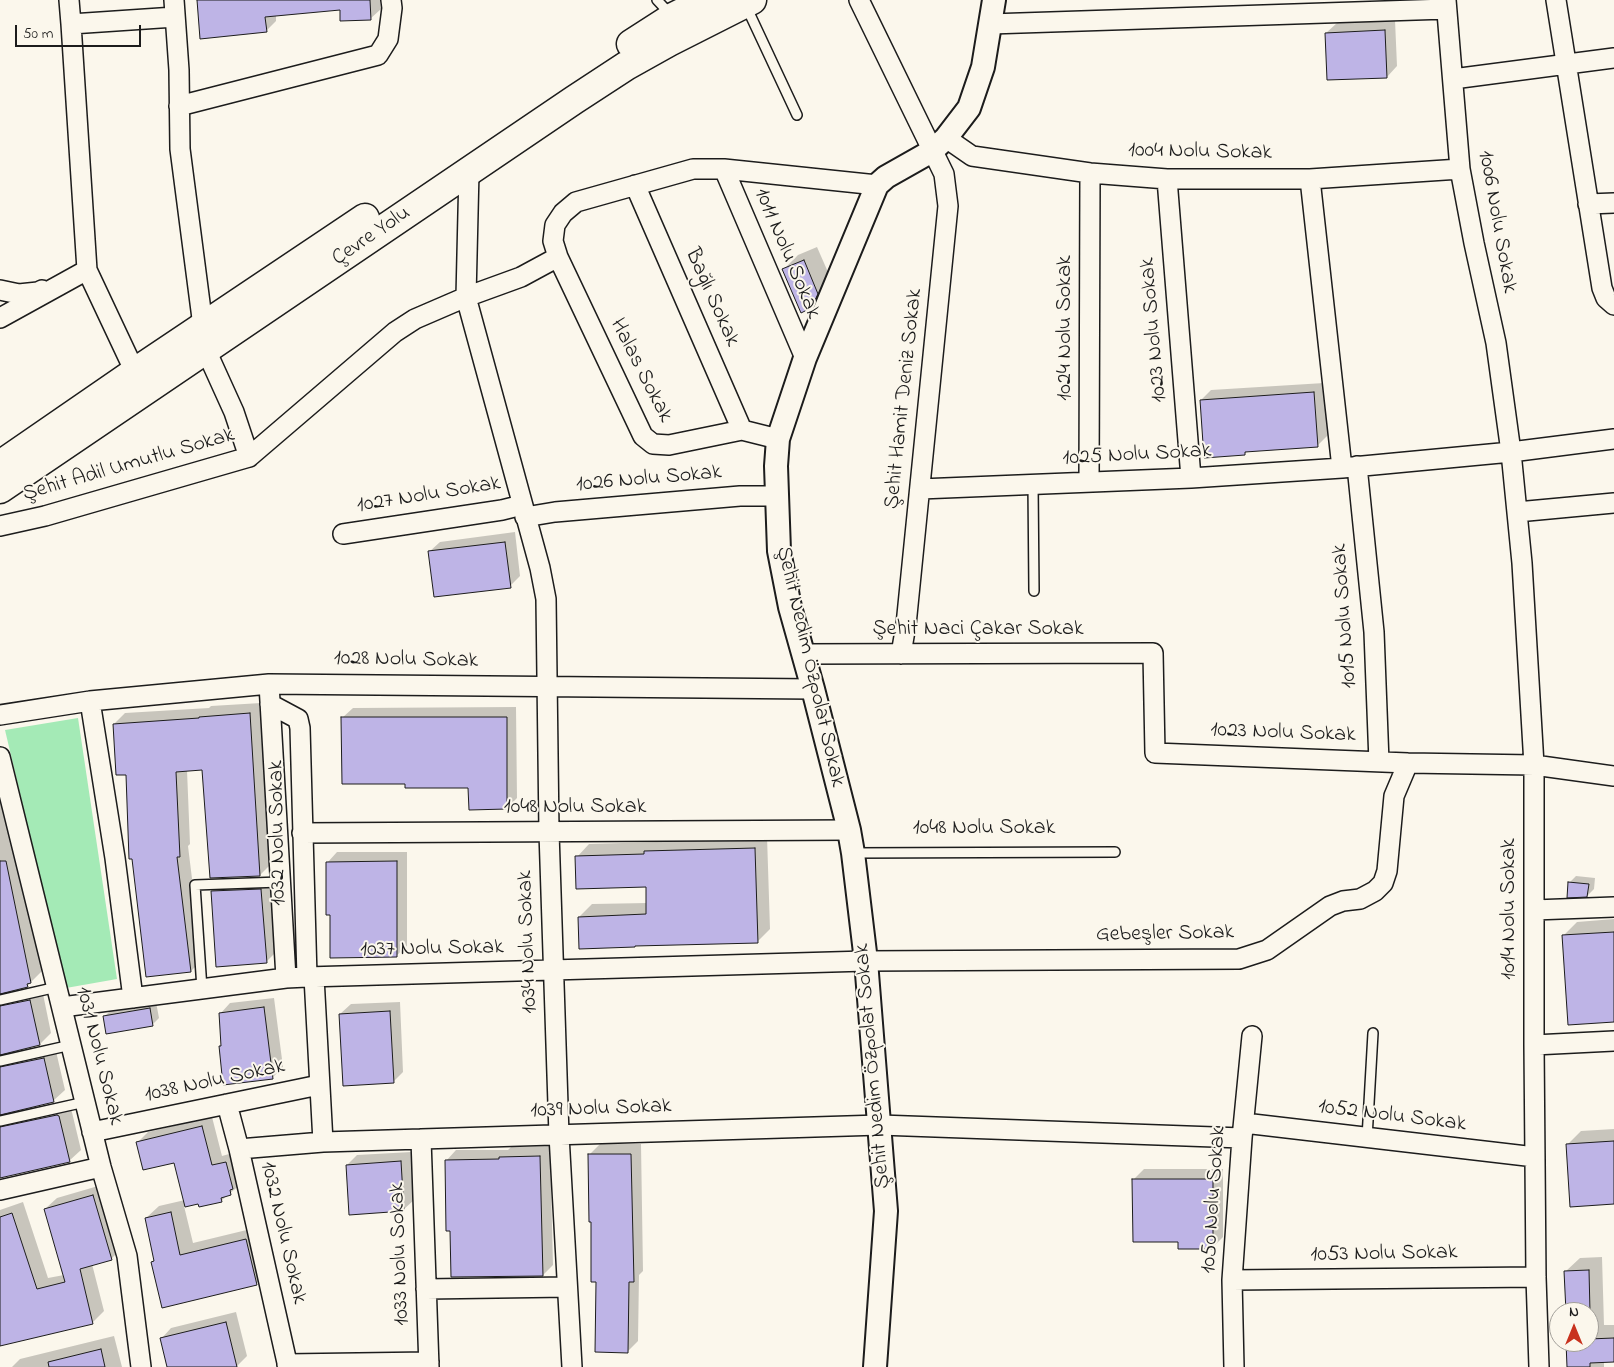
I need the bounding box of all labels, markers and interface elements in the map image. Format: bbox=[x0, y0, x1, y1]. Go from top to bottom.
scale bar bbox=[18, 15, 144, 47]
text: 50 m bbox=[23, 23, 53, 45]
street label: 1004 Nolu Sokak bbox=[1128, 139, 1272, 167]
street label: 1006 Nolu Sokak bbox=[1470, 149, 1522, 295]
street label: 1011 Nolu Sokak bbox=[747, 185, 825, 323]
street label: Çevre Yolu bbox=[328, 201, 416, 273]
street label: Bağlı Sokak bbox=[678, 245, 744, 351]
street label: 1024 Nolu Sokak bbox=[1053, 255, 1079, 401]
street label: 1023 Nolu Sokak bbox=[1136, 256, 1174, 404]
street label: Şehit Hamit Deniz Sokak bbox=[880, 288, 930, 510]
street label: Halas Sokak bbox=[603, 315, 677, 427]
street label: Şehit Adil Umutlu Sokak bbox=[20, 423, 238, 509]
street label: 1025 Nolu Sokak bbox=[1062, 439, 1212, 473]
street label: 1026 Nolu Sokak bbox=[575, 460, 723, 500]
street label: 1027 Nolu Sokak bbox=[355, 472, 503, 520]
street label: 1015 Nolu Sokak bbox=[1328, 543, 1364, 689]
street label: Şehit Nedim Özpolat Sokak bbox=[768, 544, 850, 790]
street label: Şehit Naci Çakar Sokak bbox=[872, 617, 1084, 643]
street label: 1028 Nolu Sokak bbox=[333, 647, 479, 675]
street label: 1023 Nolu Sokak bbox=[1210, 718, 1356, 750]
street label: 1032 Nolu Sokak bbox=[265, 760, 293, 906]
street label: 1048 Nolu Sokak bbox=[504, 795, 646, 821]
street label: 1048 Nolu Sokak bbox=[913, 816, 1055, 842]
street label: 1014 Nolu Sokak bbox=[1497, 838, 1523, 980]
street label: 1034 Nolu Sokak bbox=[513, 870, 545, 1014]
street label: Gebeşler Sokak bbox=[1096, 921, 1234, 949]
street label: 1037 Nolu Sokak bbox=[360, 936, 504, 964]
street label: Şehit Nedim Özpolat Sokak bbox=[850, 942, 898, 1190]
street label: 1031 Nolu Sokak bbox=[68, 984, 128, 1128]
street label: 1038 Nolu Sokak bbox=[142, 1054, 288, 1110]
street label: 1039 Nolu Sokak bbox=[530, 1094, 672, 1126]
street label: 1052 Nolu Sokak bbox=[1316, 1095, 1468, 1139]
street label: 1050 Nolu Sokak bbox=[1197, 1126, 1233, 1274]
street label: 1032 Nolu Sokak bbox=[253, 1159, 311, 1307]
street label: 1033 Nolu Sokak bbox=[385, 1182, 417, 1326]
street label: 1053 Nolu Sokak bbox=[1310, 1241, 1458, 1269]
north arrow bbox=[1549, 1302, 1599, 1352]
text: N bbox=[1569, 1302, 1579, 1323]

